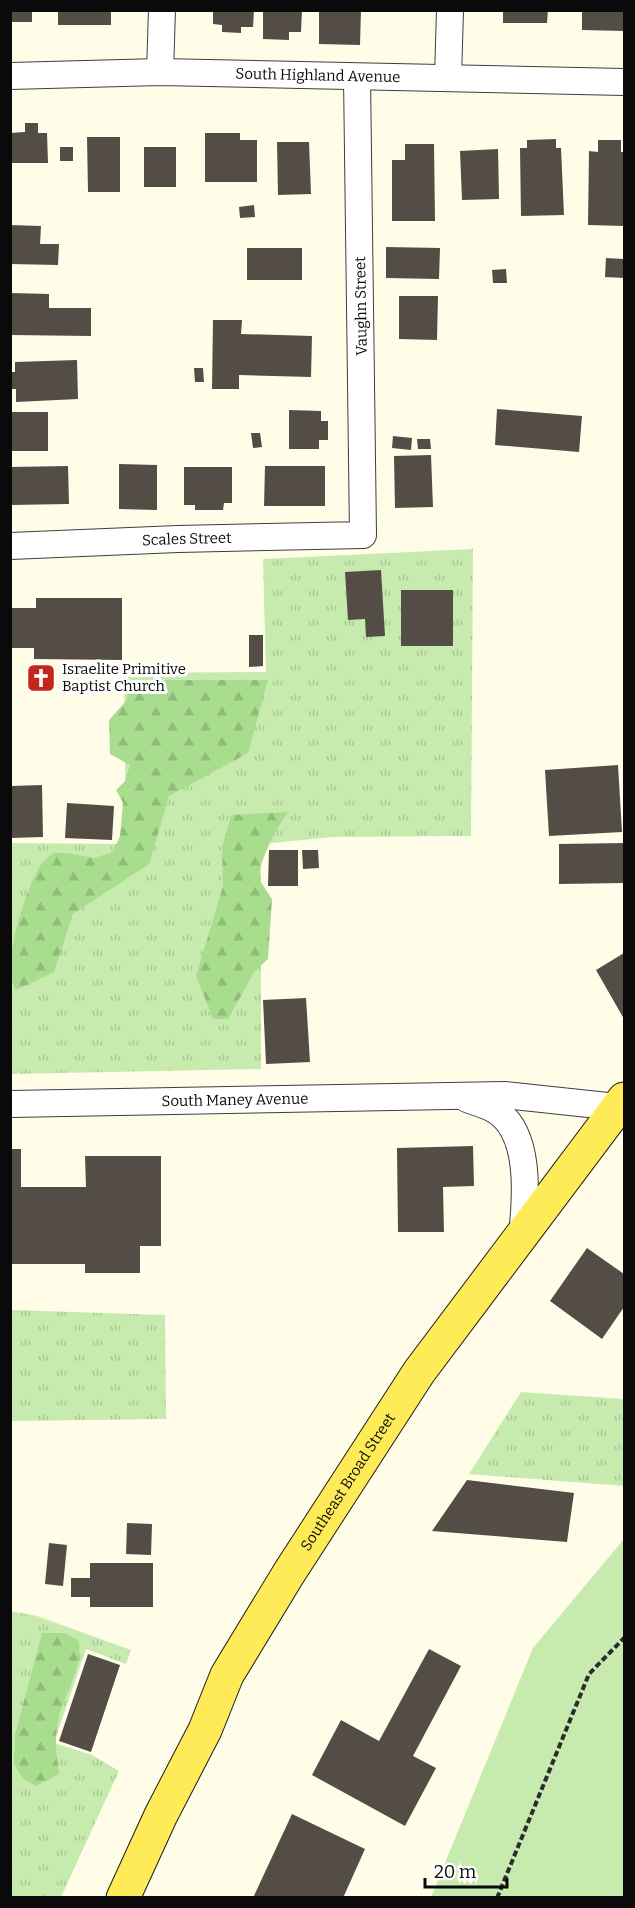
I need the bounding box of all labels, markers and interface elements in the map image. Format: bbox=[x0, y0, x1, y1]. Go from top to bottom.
street label: South Highland Avenue bbox=[235, 65, 401, 86]
street label: Vaughn Street bbox=[351, 256, 371, 356]
street label: Scales Street bbox=[142, 529, 232, 549]
place label: Israelite Primitive Baptist Church bbox=[62, 660, 186, 695]
church icon: Israelite Primitive Baptist Church bbox=[25, 662, 57, 694]
street label: South Maney Avenue bbox=[161, 1090, 309, 1110]
street label: Southeast Broad Street bbox=[297, 1409, 399, 1554]
scale bar bbox=[425, 1851, 508, 1889]
text: 20 m bbox=[434, 1861, 476, 1883]

